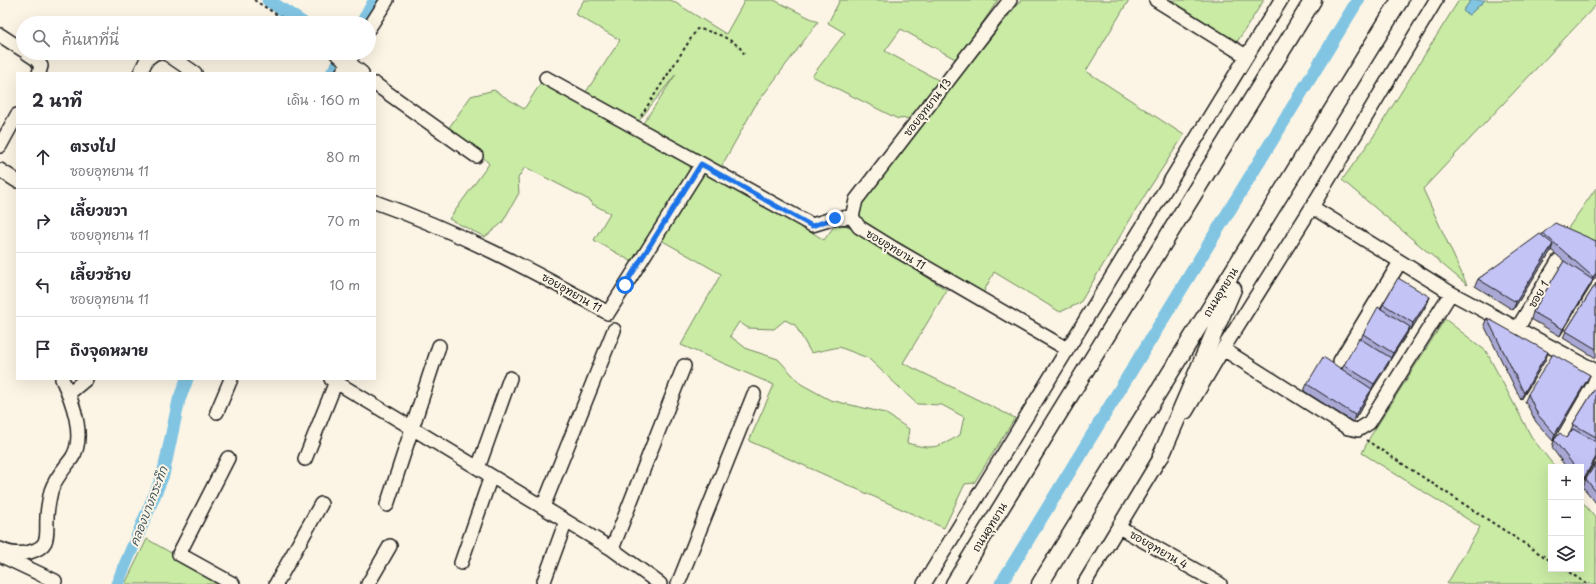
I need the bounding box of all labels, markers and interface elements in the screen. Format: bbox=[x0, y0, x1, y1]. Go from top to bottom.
search box bbox=[16, 16, 376, 60]
icon: search bbox=[30, 27, 52, 49]
text: ค้นหาที่นี่ bbox=[62, 27, 119, 50]
street label: ซอยอุทยาน 13 bbox=[899, 74, 956, 140]
text: 2 นาที bbox=[32, 87, 82, 113]
text: เดิน · 160 m bbox=[287, 90, 360, 109]
text: ตรงไป bbox=[70, 134, 116, 157]
icon: ahead bbox=[32, 146, 54, 168]
text: 80 m bbox=[326, 147, 360, 166]
text: ซอยอุทยาน 11 bbox=[70, 161, 149, 180]
text: เลี้ยวขวา bbox=[70, 198, 128, 221]
route end bbox=[826, 209, 844, 227]
icon: right bbox=[32, 210, 54, 232]
text: 70 m bbox=[327, 211, 360, 230]
text: ซอยอุทยาน 11 bbox=[70, 225, 149, 244]
street label: ซอยอุทยาน 11 bbox=[863, 225, 929, 274]
text: เลี้ยวซ้าย bbox=[70, 262, 131, 285]
street label: ถนนอุทยาน bbox=[1198, 263, 1243, 321]
street label: ซอยอุทยาน 11 bbox=[538, 268, 605, 317]
icon: left bbox=[32, 274, 54, 296]
text: 10 m bbox=[330, 275, 360, 294]
route start bbox=[616, 276, 634, 294]
street label: ซอย 1 bbox=[1523, 277, 1553, 311]
text: ซอยอุทยาน 11 bbox=[70, 289, 149, 308]
icon: arrive bbox=[32, 338, 54, 360]
text: ถึงจุดหมาย bbox=[70, 338, 148, 361]
water label: คลองบางกระทึก bbox=[125, 462, 172, 548]
map controls bbox=[1548, 464, 1584, 572]
button: + bbox=[1548, 464, 1584, 500]
street label: ถนนอุทยาน bbox=[967, 498, 1012, 556]
button: − bbox=[1548, 500, 1584, 536]
street label: ซอยอุทยาน 4 bbox=[1126, 525, 1191, 573]
button: layers bbox=[1548, 536, 1584, 572]

